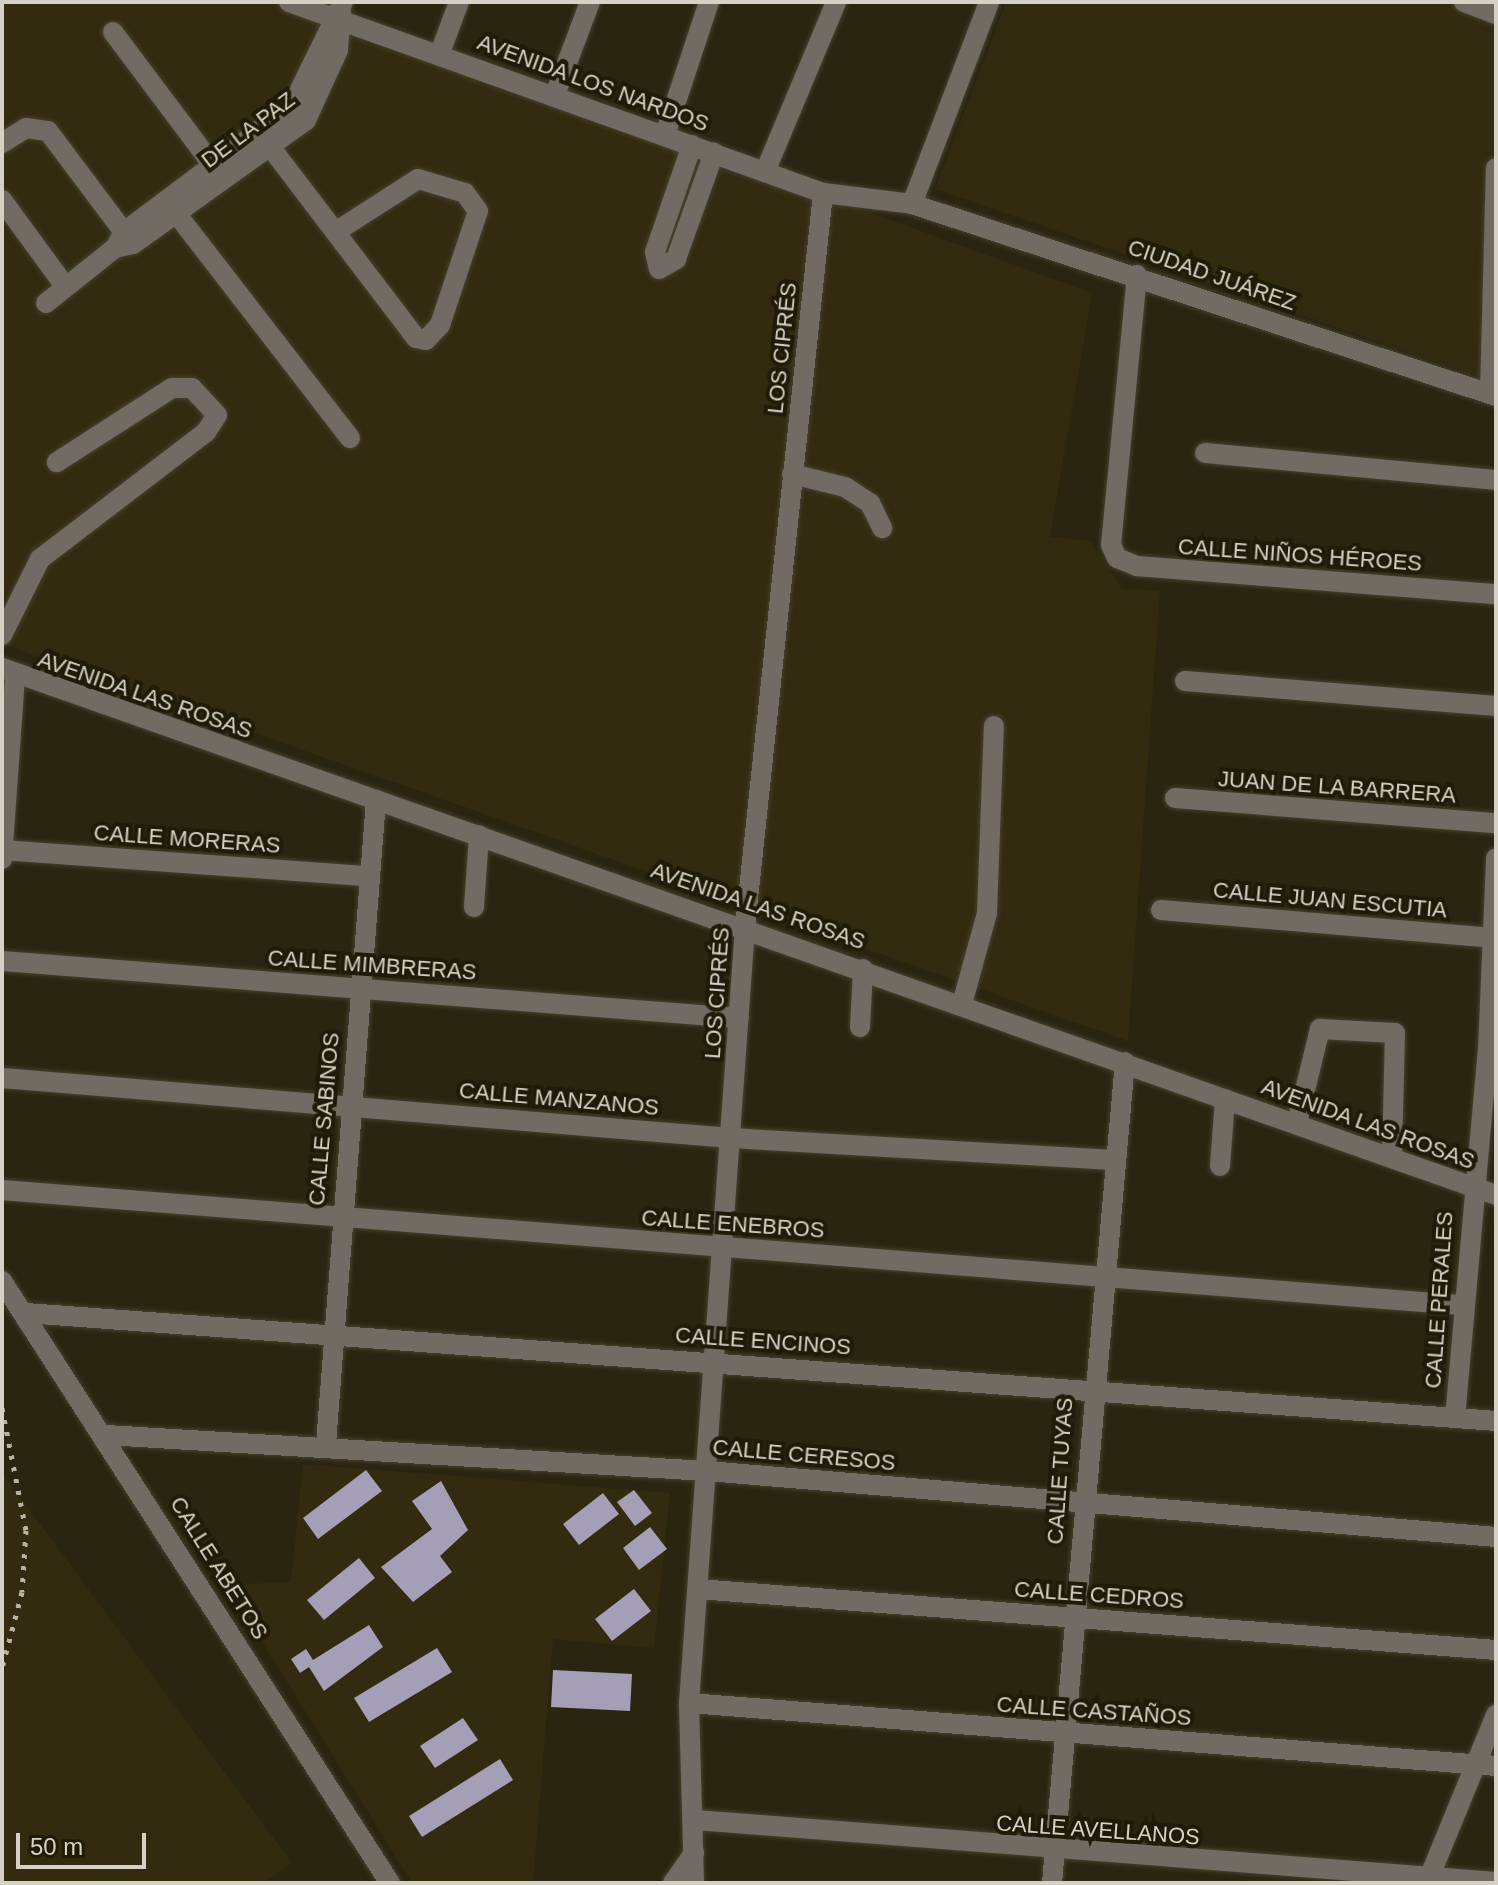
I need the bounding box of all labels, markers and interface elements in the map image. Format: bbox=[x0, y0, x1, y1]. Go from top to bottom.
street label: AVENIDA LOS NARDOS bbox=[473, 29, 713, 137]
street label: DE LA PAZ bbox=[196, 86, 300, 174]
street label: CIUDAD JUÁREZ bbox=[1124, 234, 1300, 316]
street label: LOS CIPRÉS bbox=[762, 281, 802, 415]
street label: CALLE NIÑOS HÉROES bbox=[1177, 533, 1423, 577]
street label: AVENIDA LAS ROSAS bbox=[34, 646, 256, 744]
street label: JUAN DE LA BARRERA bbox=[1217, 765, 1457, 809]
street label: CALLE MORERAS bbox=[93, 819, 281, 859]
street label: AVENIDA LAS ROSAS bbox=[647, 857, 869, 955]
street label: CALLE JUAN ESCUTIA bbox=[1212, 877, 1448, 923]
street label: LOS CIPRÉS bbox=[699, 926, 735, 1060]
street label: CALLE MIMBRERAS bbox=[267, 945, 477, 985]
street label: CALLE SABINOS bbox=[303, 1031, 345, 1207]
street label: AVENIDA LAS ROSAS bbox=[1257, 1073, 1479, 1175]
street label: CALLE MANZANOS bbox=[458, 1077, 660, 1121]
street label: CALLE ENEBROS bbox=[641, 1204, 825, 1244]
street label: CALLE PERALES bbox=[1420, 1211, 1458, 1389]
street label: CALLE ENCINOS bbox=[674, 1322, 852, 1360]
street label: CALLE TUYAS bbox=[1042, 1396, 1078, 1546]
street label: CALLE CERESOS bbox=[711, 1434, 897, 1476]
street label: CALLE ABETOS bbox=[164, 1491, 274, 1645]
street label: CALLE CEDROS bbox=[1013, 1576, 1185, 1614]
street label: CALLE CASTAÑOS bbox=[996, 1691, 1192, 1731]
street label: CALLE AVELLANOS bbox=[995, 1810, 1201, 1850]
scale bar bbox=[20, 1817, 150, 1867]
text: 50 m bbox=[30, 1833, 83, 1860]

